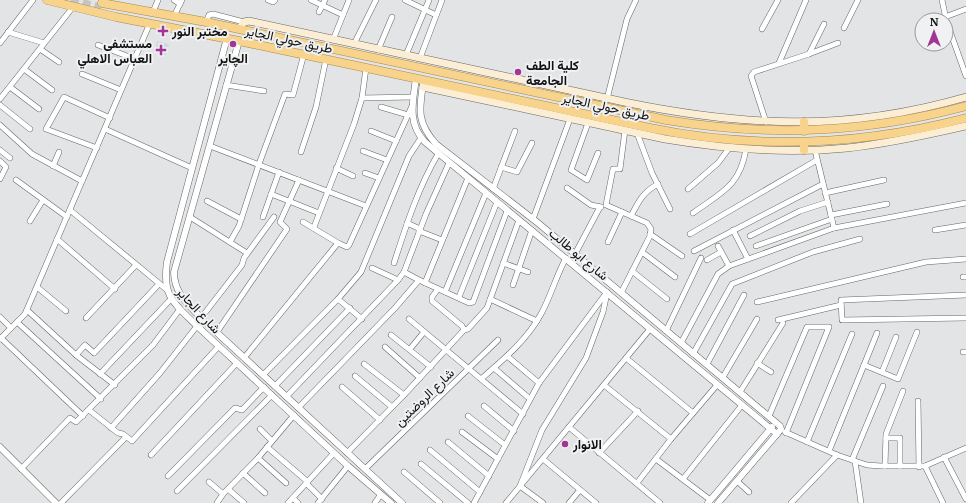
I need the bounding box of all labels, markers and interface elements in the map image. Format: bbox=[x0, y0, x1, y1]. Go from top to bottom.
north arrow bbox=[914, 12, 954, 52]
text: N bbox=[930, 15, 939, 29]
street label: طريق حولي الجاير bbox=[242, 22, 334, 59]
place label: مختبر النور bbox=[171, 23, 228, 40]
marker: مختبر النور bbox=[157, 25, 169, 37]
place label: مستشفى العباس الاهلي bbox=[78, 35, 152, 69]
marker: الچاير bbox=[228, 39, 238, 49]
marker: مستشفى العباس الاهلي bbox=[155, 44, 167, 56]
place label: الچاير bbox=[217, 50, 248, 68]
place label: كلية الطف الجامعة bbox=[526, 57, 579, 89]
marker: كلية الطف الجامعة bbox=[513, 67, 523, 77]
street label: طريق حولي الجاير bbox=[559, 89, 651, 126]
street label: شارع ابو طالب bbox=[545, 225, 612, 285]
street label: شارع الجاير bbox=[171, 283, 225, 338]
street label: شارع الروضتين bbox=[391, 365, 459, 431]
place label: الانوار bbox=[572, 436, 602, 453]
marker: الانوار bbox=[560, 439, 570, 449]

